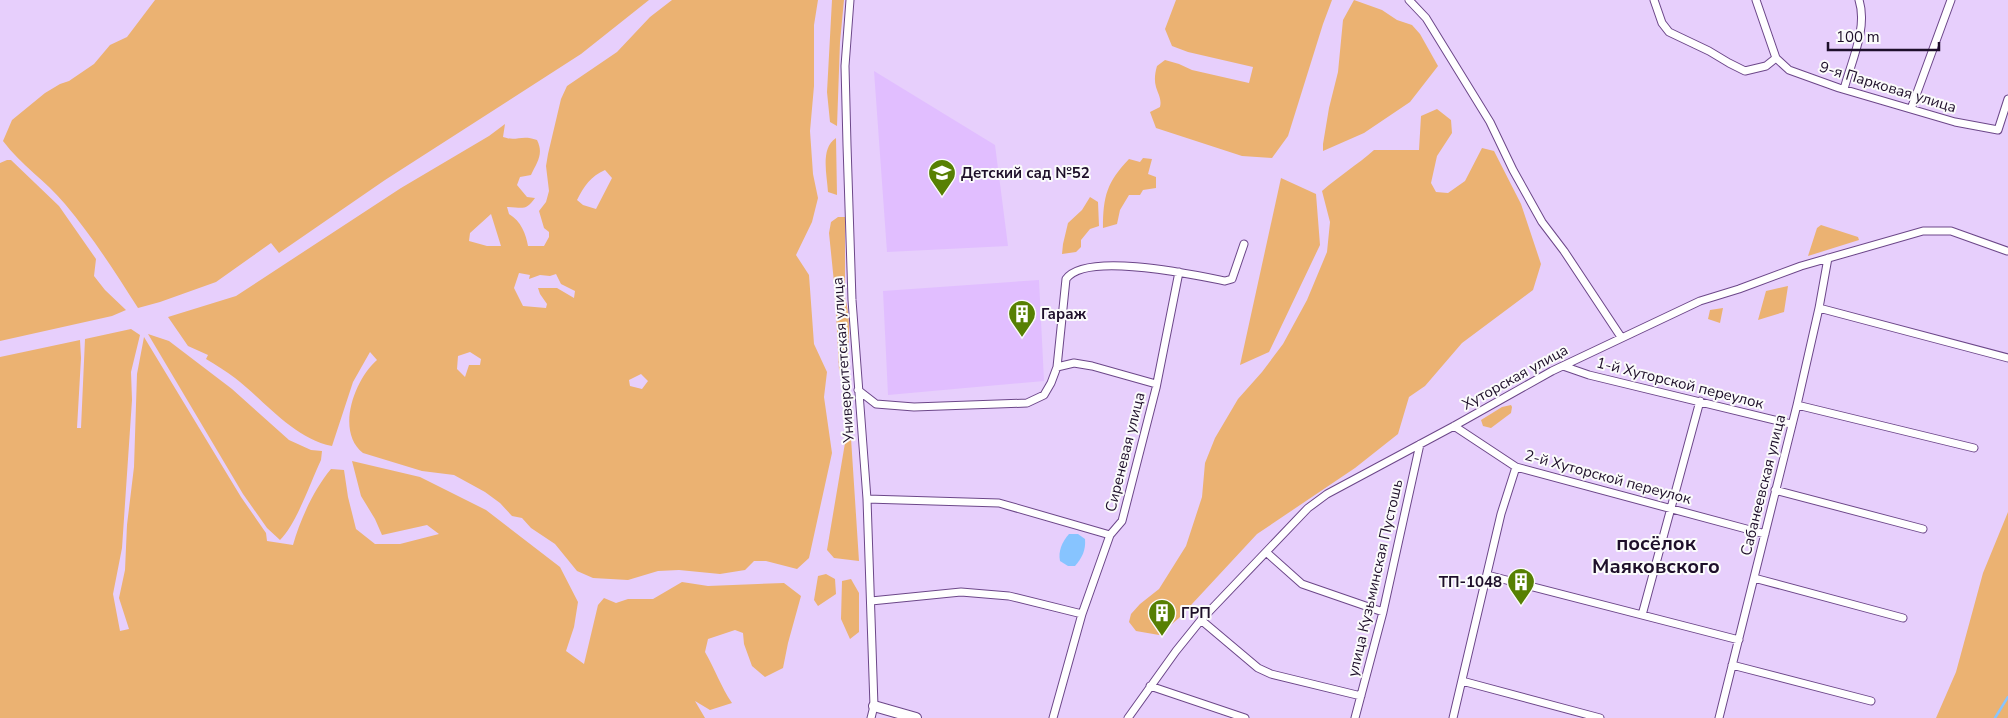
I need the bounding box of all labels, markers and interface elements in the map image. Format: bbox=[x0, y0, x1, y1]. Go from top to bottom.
scale bar bbox=[1828, 20, 1939, 52]
text: 100 m bbox=[1836, 27, 1880, 47]
street label: 9-я Парковая улица bbox=[1817, 57, 1959, 117]
school or university icon: Детский сад №52 bbox=[927, 158, 957, 197]
place label: Детский сад №52 bbox=[961, 163, 1090, 183]
street label: Университетская улица bbox=[827, 277, 859, 444]
building icon: Гараж bbox=[1007, 299, 1037, 338]
place label: Гараж bbox=[1041, 304, 1087, 324]
street label: Хуторская улица bbox=[1458, 340, 1572, 414]
street label: 1-й Хуторской переулок bbox=[1594, 353, 1766, 413]
street label: Сиреневая улица bbox=[1100, 390, 1150, 514]
street label: Сабанеевская улица bbox=[1736, 412, 1790, 558]
street label: 2-й Хуторской переулок bbox=[1523, 445, 1694, 509]
street label: улица Кузьминская Пустошь bbox=[1343, 477, 1407, 679]
district label: посёлок Маяковского bbox=[1592, 530, 1720, 580]
building icon: ТП-1048 bbox=[1506, 567, 1536, 606]
place label: ТП-1048 bbox=[1439, 572, 1502, 592]
building icon: ГРП bbox=[1147, 598, 1177, 637]
place label: ГРП bbox=[1181, 603, 1211, 623]

